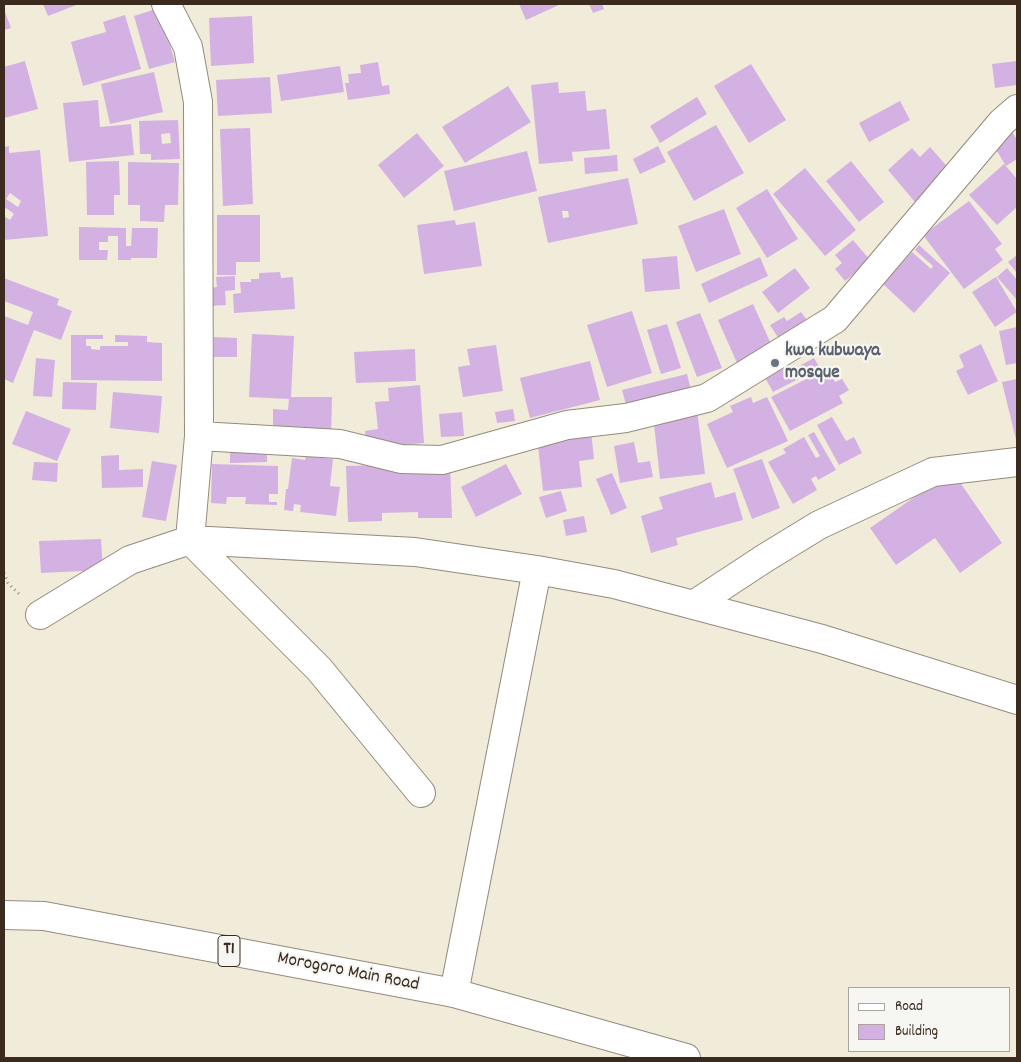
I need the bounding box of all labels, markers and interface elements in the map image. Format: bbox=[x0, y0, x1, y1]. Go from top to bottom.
place label: kwa kubwaya mosque bbox=[785, 341, 880, 385]
marker: kwa kubwaya mosque bbox=[769, 357, 781, 369]
road number: T1 bbox=[218, 936, 240, 966]
street label: Morogoro Main Road bbox=[275, 948, 421, 998]
legend bbox=[848, 987, 1011, 1052]
text: Road bbox=[895, 996, 923, 1018]
text: Building bbox=[895, 1021, 938, 1043]

